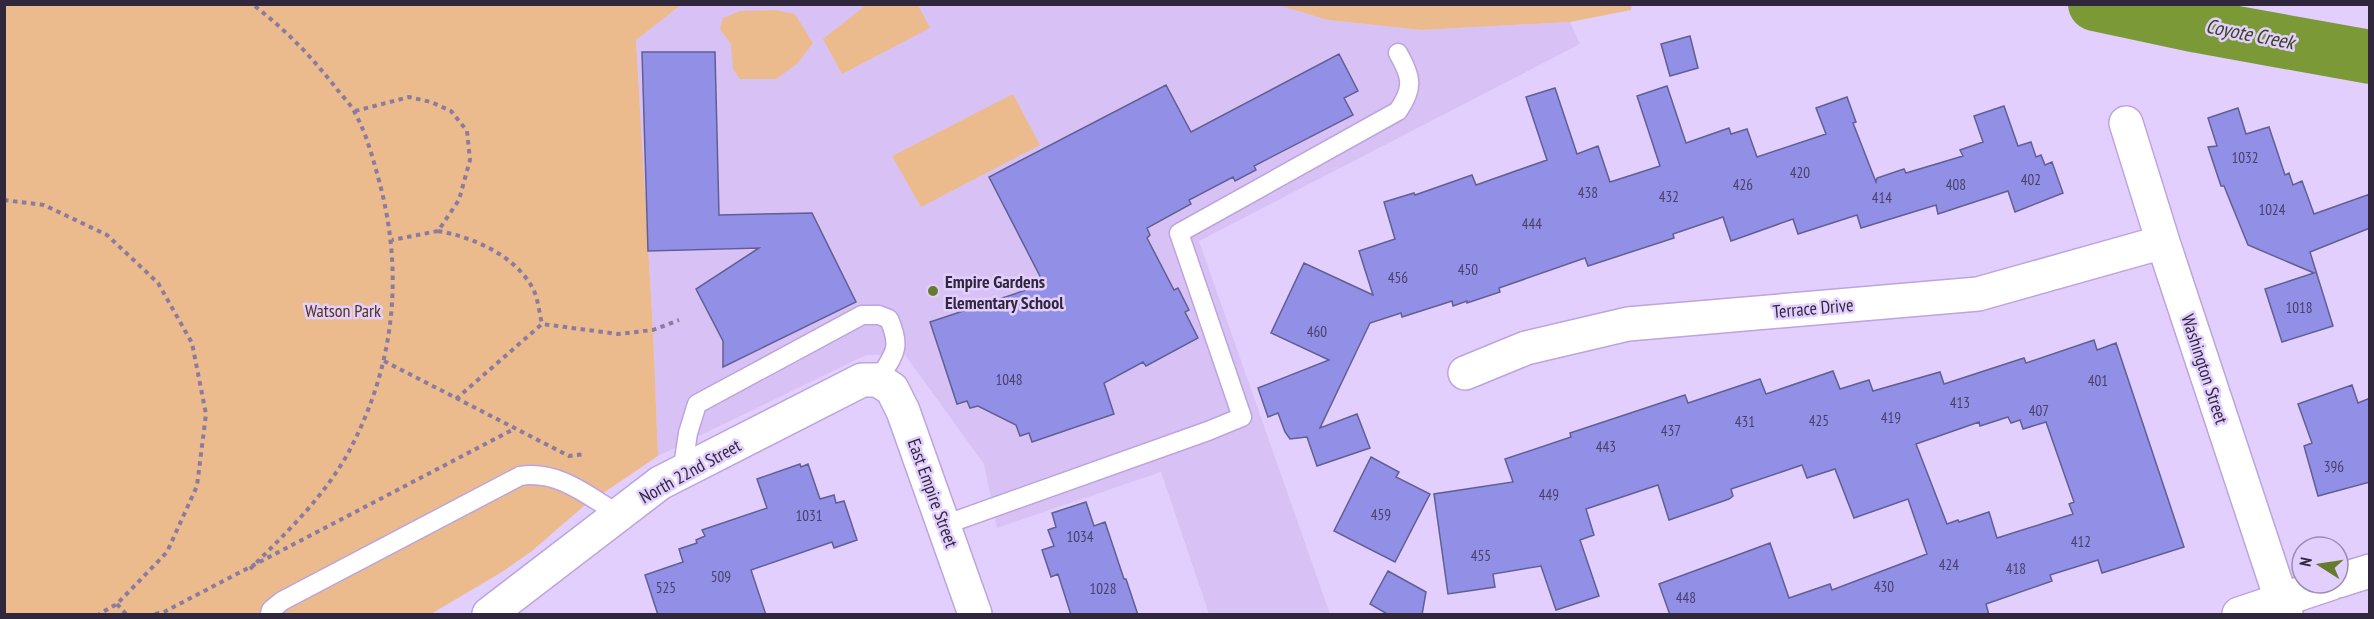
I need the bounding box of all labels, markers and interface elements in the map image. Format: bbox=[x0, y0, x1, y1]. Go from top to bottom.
water label: Coyote Creek bbox=[2204, 13, 2299, 56]
house number: 1032 bbox=[2231, 148, 2259, 167]
house number: 420 bbox=[1790, 163, 1810, 182]
house number: 402 bbox=[2021, 170, 2041, 189]
house number: 426 bbox=[1733, 175, 1753, 194]
house number: 408 bbox=[1946, 175, 1966, 194]
house number: 438 bbox=[1578, 183, 1598, 202]
house number: 432 bbox=[1659, 187, 1679, 206]
house number: 414 bbox=[1872, 188, 1892, 207]
house number: 1024 bbox=[2258, 200, 2286, 219]
house number: 444 bbox=[1522, 214, 1542, 233]
house number: 450 bbox=[1458, 260, 1478, 279]
house number: 456 bbox=[1388, 268, 1408, 287]
place label: Empire Gardens Elementary School bbox=[945, 270, 1064, 314]
marker: Empire Gardens Elementary School bbox=[926, 284, 940, 298]
street label: Terrace Drive bbox=[1772, 293, 1854, 323]
house number: 1018 bbox=[2285, 298, 2313, 317]
park label: Watson Park bbox=[305, 299, 381, 322]
street label: Washington Street bbox=[2176, 311, 2234, 427]
house number: 460 bbox=[1307, 322, 1327, 341]
house number: 1048 bbox=[995, 370, 1023, 389]
house number: 401 bbox=[2088, 371, 2108, 390]
house number: 413 bbox=[1950, 393, 1970, 412]
house number: 407 bbox=[2029, 401, 2049, 420]
house number: 419 bbox=[1881, 408, 1901, 427]
house number: 425 bbox=[1809, 411, 1829, 430]
house number: 431 bbox=[1735, 412, 1755, 431]
house number: 437 bbox=[1661, 421, 1681, 440]
street label: North 22nd Street bbox=[635, 434, 745, 508]
street label: East Empire Street bbox=[903, 435, 963, 551]
house number: 443 bbox=[1596, 437, 1616, 456]
house number: 396 bbox=[2324, 457, 2344, 476]
house number: 449 bbox=[1539, 485, 1559, 504]
house number: 459 bbox=[1371, 505, 1391, 524]
house number: 1031 bbox=[795, 506, 823, 525]
house number: 1034 bbox=[1066, 527, 1094, 546]
house number: 412 bbox=[2071, 532, 2091, 551]
north arrow bbox=[2290, 535, 2350, 595]
house number: 455 bbox=[1471, 546, 1491, 565]
house number: 424 bbox=[1939, 555, 1959, 574]
text: N bbox=[2295, 556, 2316, 568]
house number: 418 bbox=[2006, 559, 2026, 578]
house number: 509 bbox=[711, 567, 731, 586]
house number: 430 bbox=[1874, 577, 1894, 596]
house number: 525 bbox=[656, 578, 676, 597]
house number: 1028 bbox=[1089, 579, 1117, 598]
house number: 448 bbox=[1676, 588, 1696, 607]

